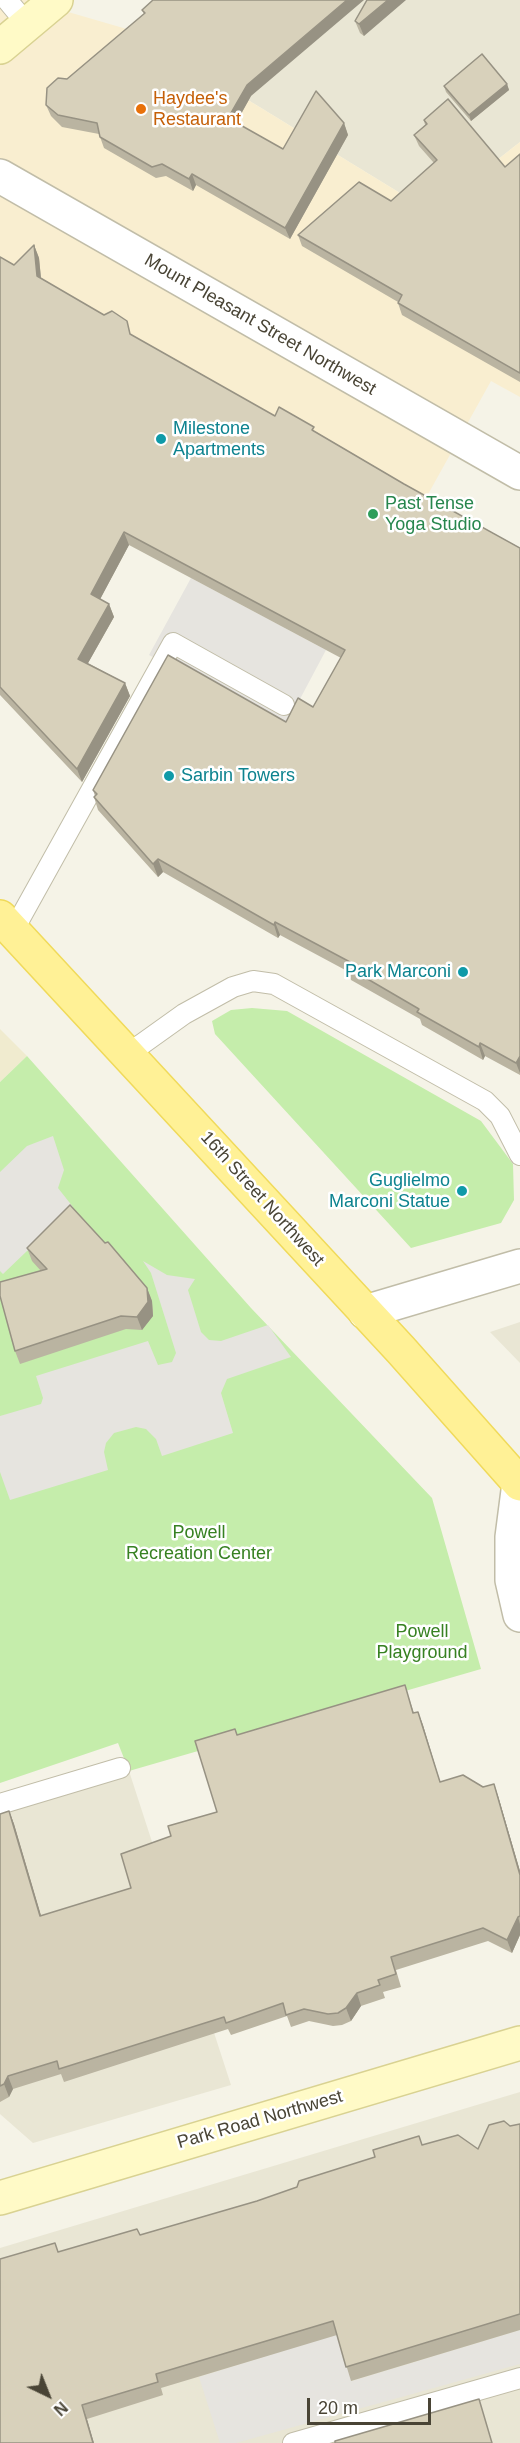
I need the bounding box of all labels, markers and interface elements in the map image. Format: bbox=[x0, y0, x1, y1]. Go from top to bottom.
place label: Haydee's Restaurant bbox=[153, 88, 241, 130]
marker: Haydee's Restaurant bbox=[134, 102, 148, 116]
street label: Mount Pleasant Street Northwest bbox=[140, 250, 380, 400]
place label: Milestone Apartments bbox=[173, 418, 265, 460]
marker: Milestone Apartments bbox=[154, 432, 168, 446]
place label: Past Tense Yoga Studio bbox=[385, 493, 481, 536]
marker: Past Tense Yoga Studio bbox=[366, 507, 380, 521]
place label: Sarbin Towers bbox=[181, 765, 295, 787]
marker: Sarbin Towers bbox=[162, 769, 176, 783]
place label: Park Marconi bbox=[345, 961, 451, 983]
marker: Park Marconi bbox=[456, 965, 470, 979]
street label: 16th Street Northwest bbox=[196, 1127, 328, 1271]
place label: Guglielmo Marconi Statue bbox=[329, 1170, 450, 1212]
marker: Guglielmo Marconi Statue bbox=[455, 1184, 469, 1198]
park label: Powell Recreation Center bbox=[126, 1522, 272, 1564]
park label: Powell Playground bbox=[376, 1621, 468, 1664]
street label: Park Road Northwest bbox=[175, 2086, 345, 2154]
north arrow bbox=[18, 2365, 78, 2425]
scale bar bbox=[310, 2386, 434, 2424]
text: N bbox=[51, 2398, 71, 2419]
text: 20 m bbox=[318, 2398, 358, 2418]

